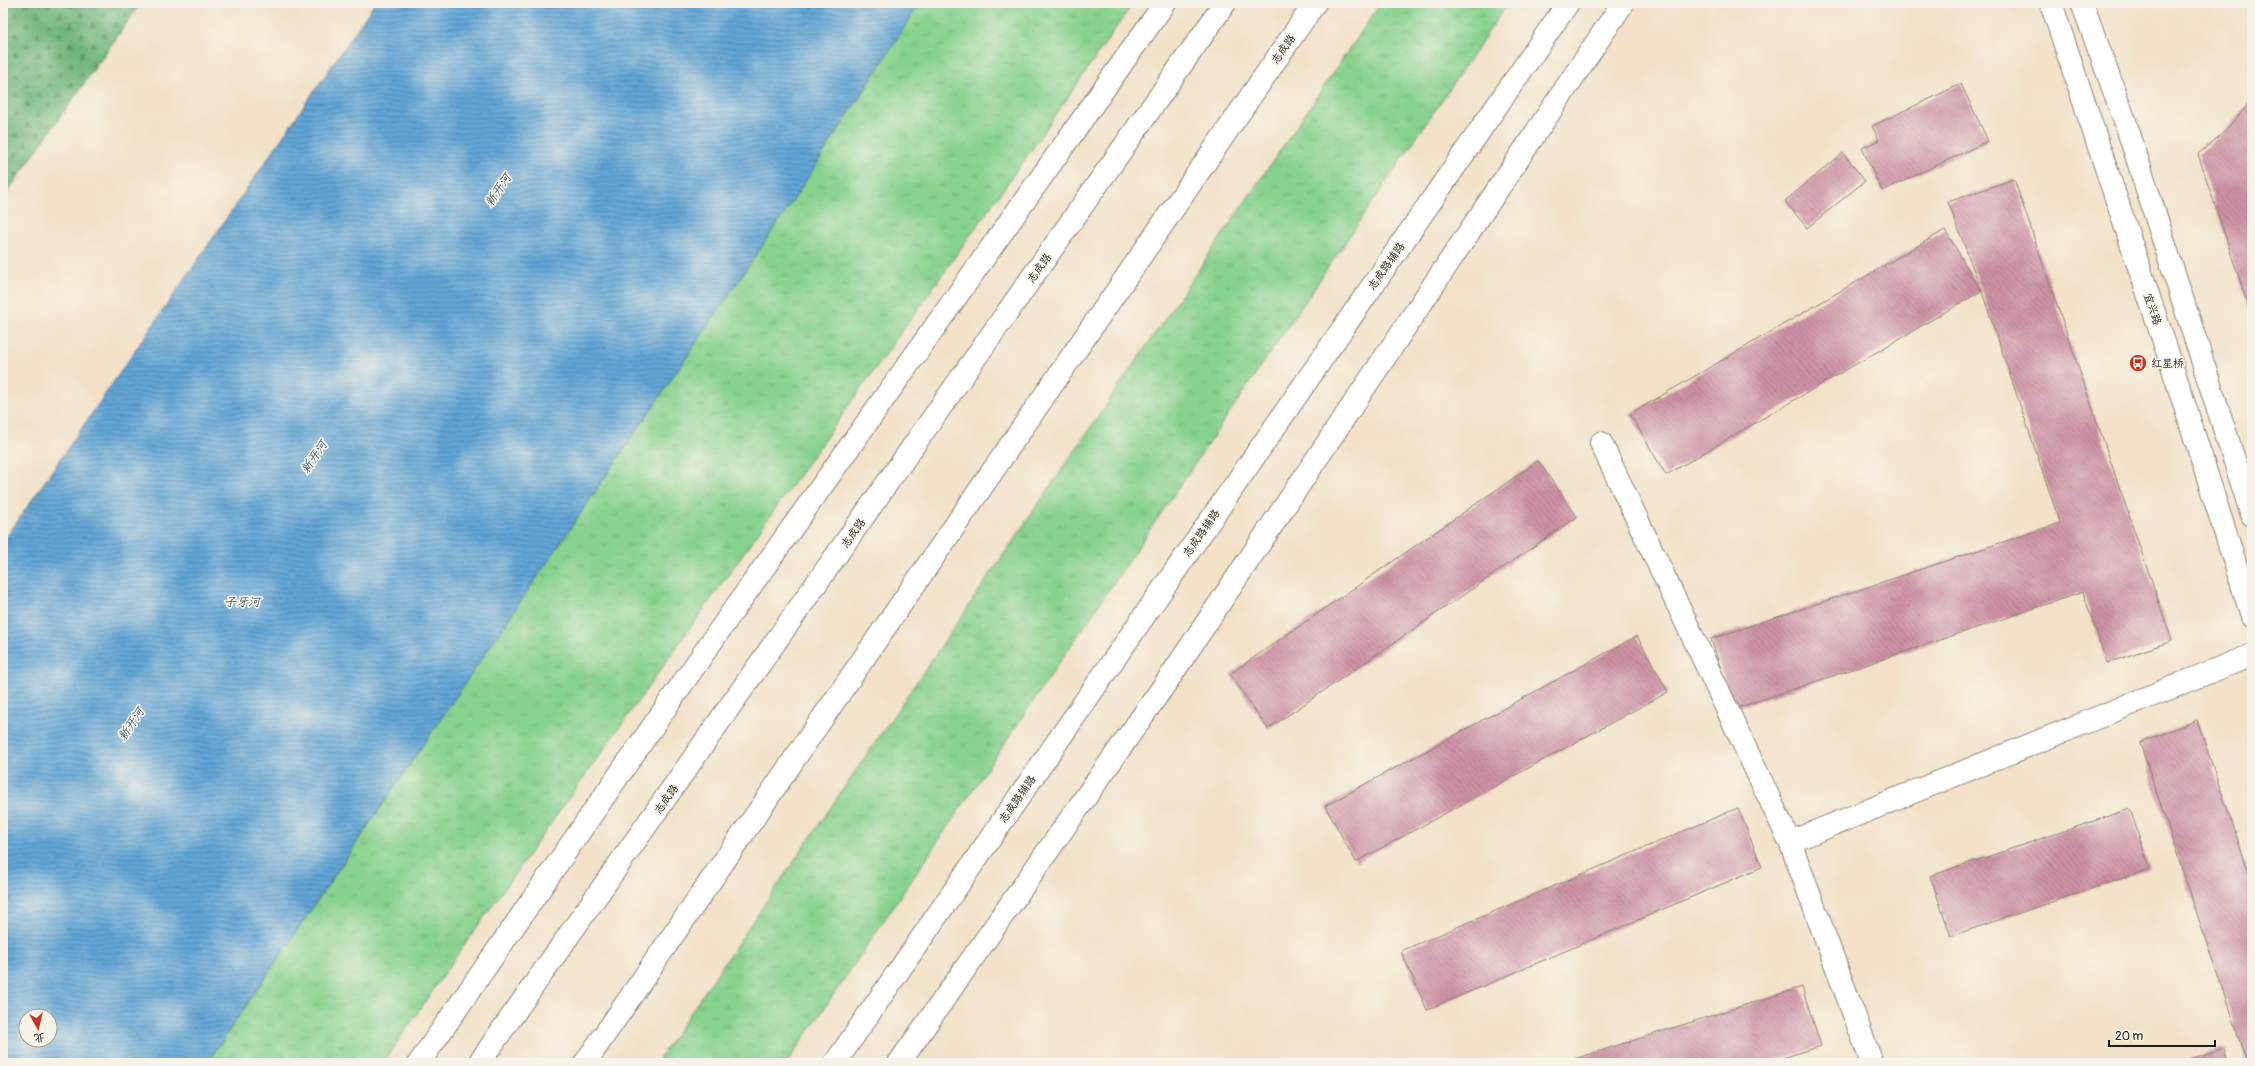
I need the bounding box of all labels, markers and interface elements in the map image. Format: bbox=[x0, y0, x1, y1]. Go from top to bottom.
street label: 志成路 bbox=[1269, 32, 1298, 67]
water label: 新开河 bbox=[482, 170, 516, 209]
street label: 志成路辅路 bbox=[1365, 240, 1408, 293]
street label: 志成路 bbox=[1025, 251, 1054, 286]
street label: 宜兴路 bbox=[2141, 291, 2164, 327]
bus stop icon: 红星桥 bbox=[2128, 353, 2148, 373]
place label: 红星桥 bbox=[2151, 357, 2184, 370]
water label: 新开河 bbox=[298, 437, 332, 476]
street label: 志成路辅路 bbox=[1180, 507, 1223, 560]
street label: 志成路 bbox=[839, 516, 868, 551]
water label: 子牙河 bbox=[224, 595, 262, 610]
water label: 新开河 bbox=[115, 704, 149, 743]
street label: 志成路辅路 bbox=[996, 773, 1039, 826]
street label: 志成路 bbox=[652, 782, 681, 817]
north arrow bbox=[18, 1008, 58, 1048]
scale bar bbox=[2109, 1022, 2215, 1048]
text: 20 m bbox=[2115, 1029, 2144, 1044]
text: 北 bbox=[33, 1030, 46, 1045]

